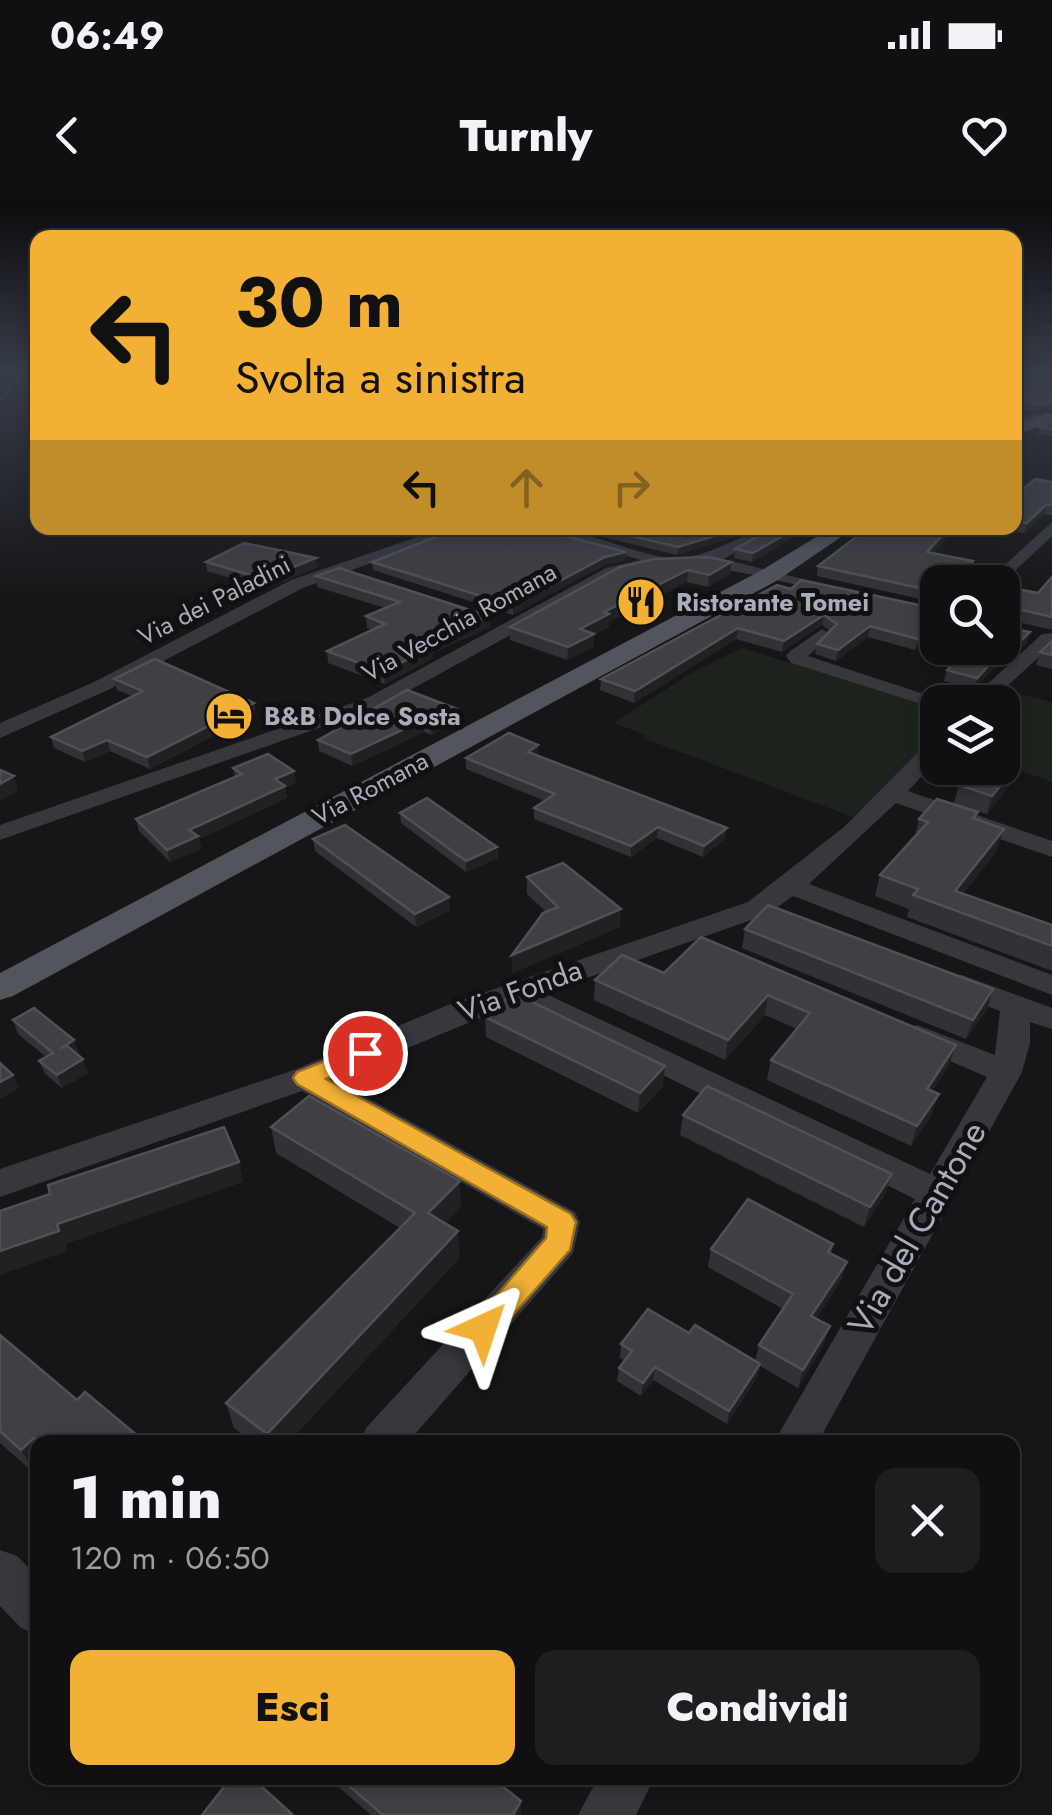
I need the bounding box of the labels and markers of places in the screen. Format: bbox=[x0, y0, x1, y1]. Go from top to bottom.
restaurant icon: Ristorante Tomei bbox=[615, 576, 667, 628]
place label: Ristorante Tomei bbox=[676, 584, 869, 620]
hotel icon: B&B Dolce Sosta bbox=[203, 690, 255, 742]
place label: B&B Dolce Sosta bbox=[264, 698, 461, 734]
pin bbox=[323, 1011, 408, 1096]

